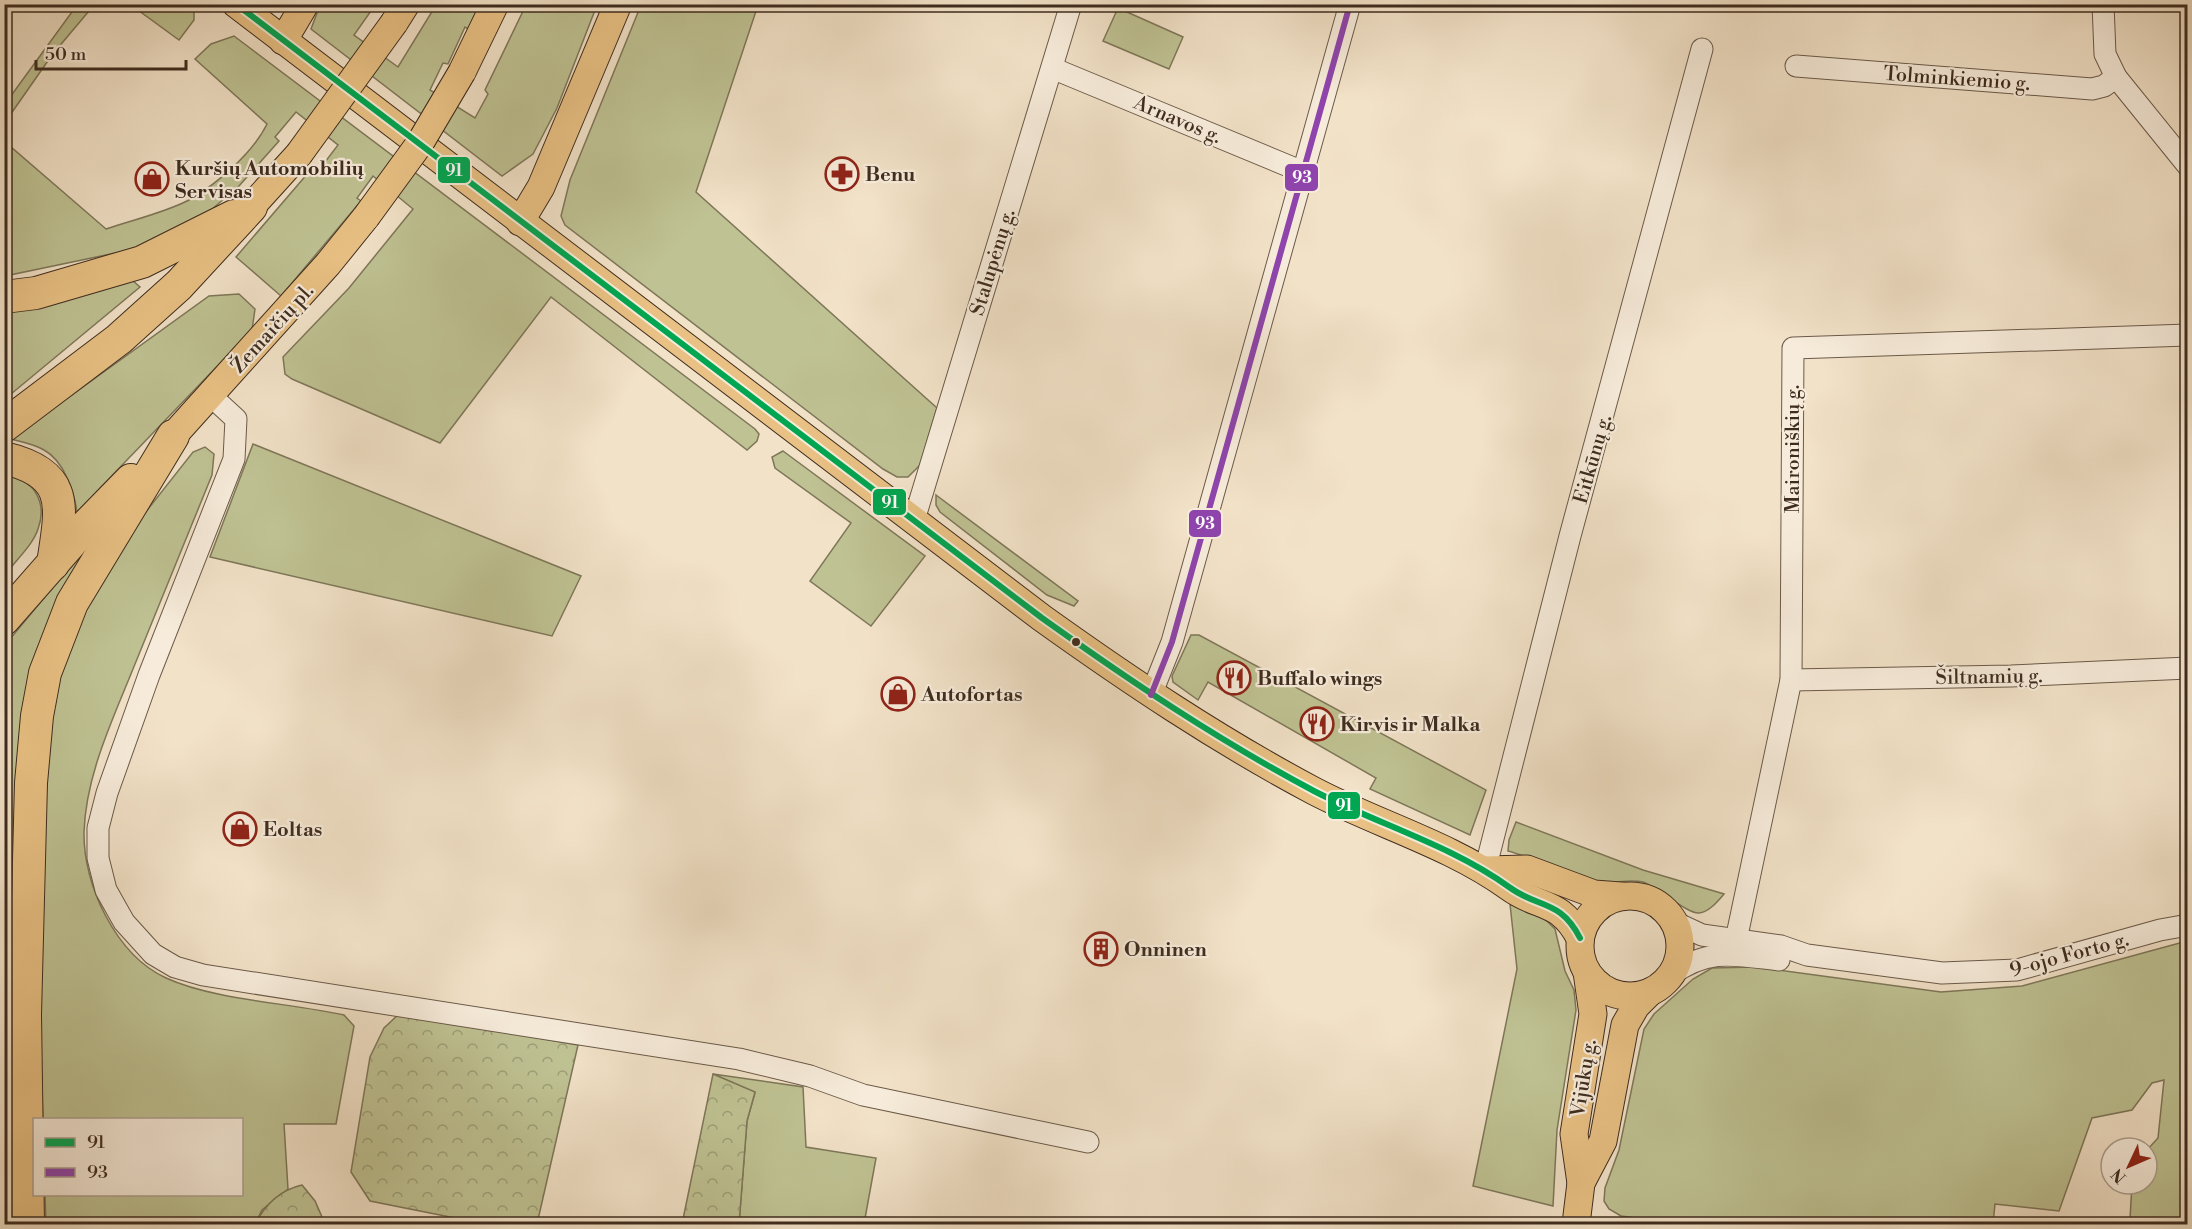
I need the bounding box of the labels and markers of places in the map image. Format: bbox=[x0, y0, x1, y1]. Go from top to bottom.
pharmacy icon: Benu bbox=[824, 156, 860, 192]
place label: Kuršių Automobilių Servisas bbox=[175, 157, 365, 205]
shop icon: Kuršių Automobilių Servisas bbox=[134, 161, 170, 197]
place label: Benu bbox=[865, 163, 916, 188]
unlabelled marker bbox=[1070, 636, 1082, 648]
restaurant icon: Buffalo wings bbox=[1216, 660, 1252, 696]
place label: Buffalo wings bbox=[1257, 667, 1382, 692]
shop icon: Autofortas bbox=[880, 676, 916, 712]
place label: Autofortas bbox=[920, 683, 1023, 708]
restaurant icon: Kirvis ir Malka bbox=[1299, 706, 1335, 742]
place label: Kirvis ir Malka bbox=[1340, 713, 1481, 738]
shop icon: Eoltas bbox=[222, 811, 258, 847]
place label: Eoltas bbox=[263, 818, 322, 843]
building icon: Onninen bbox=[1083, 931, 1119, 967]
place label: Onninen bbox=[1124, 938, 1207, 963]

